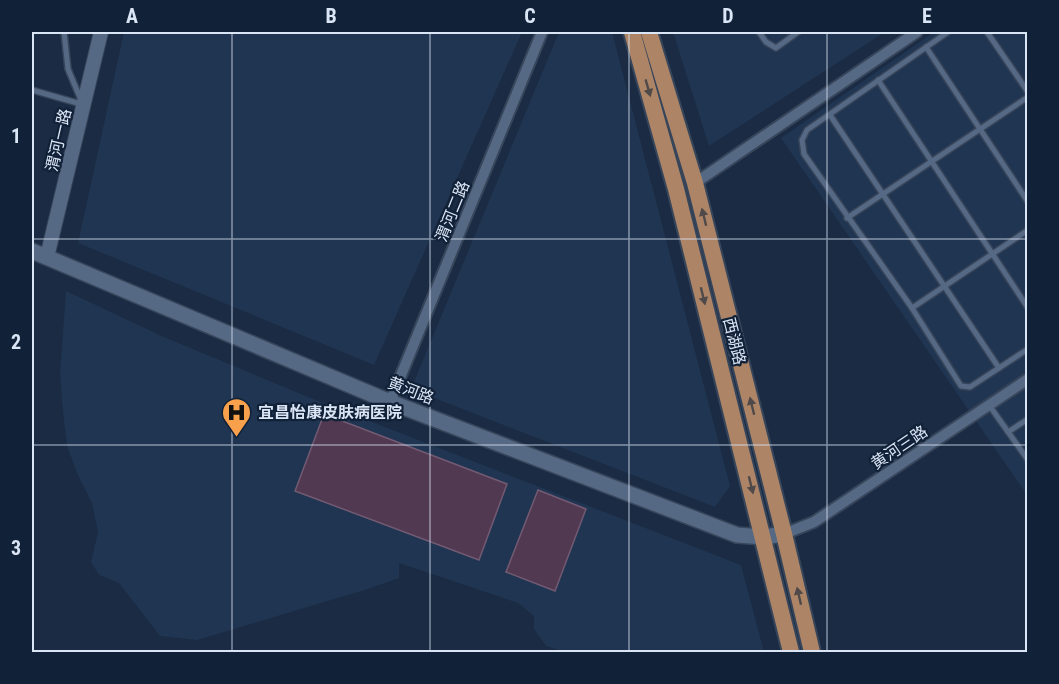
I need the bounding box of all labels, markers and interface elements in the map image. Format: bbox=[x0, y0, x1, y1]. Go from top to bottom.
text: A bbox=[126, 4, 138, 28]
text: B bbox=[325, 4, 337, 28]
text: C bbox=[524, 4, 536, 28]
text: D bbox=[722, 4, 734, 28]
text: E bbox=[922, 4, 932, 28]
one-way arrow bbox=[643, 79, 653, 97]
street label: 渭河一路 bbox=[42, 107, 75, 173]
text: 1 bbox=[11, 124, 21, 148]
street label: 渭河二路 bbox=[432, 178, 473, 244]
one-way arrow bbox=[698, 208, 708, 226]
one-way arrow bbox=[699, 287, 709, 306]
street label: 西湖路 bbox=[719, 316, 750, 367]
text: 2 bbox=[11, 330, 21, 354]
street label: 黄河路 bbox=[385, 373, 437, 408]
hospital icon: 宜昌怡康皮肤病医院 bbox=[221, 396, 253, 438]
one-way arrow bbox=[746, 397, 756, 415]
place label: 宜昌怡康皮肤病医院 bbox=[258, 403, 402, 422]
street label: 黄河三路 bbox=[867, 422, 931, 473]
one-way arrow bbox=[747, 477, 756, 495]
text: 3 bbox=[11, 536, 21, 560]
one-way arrow bbox=[793, 586, 803, 605]

